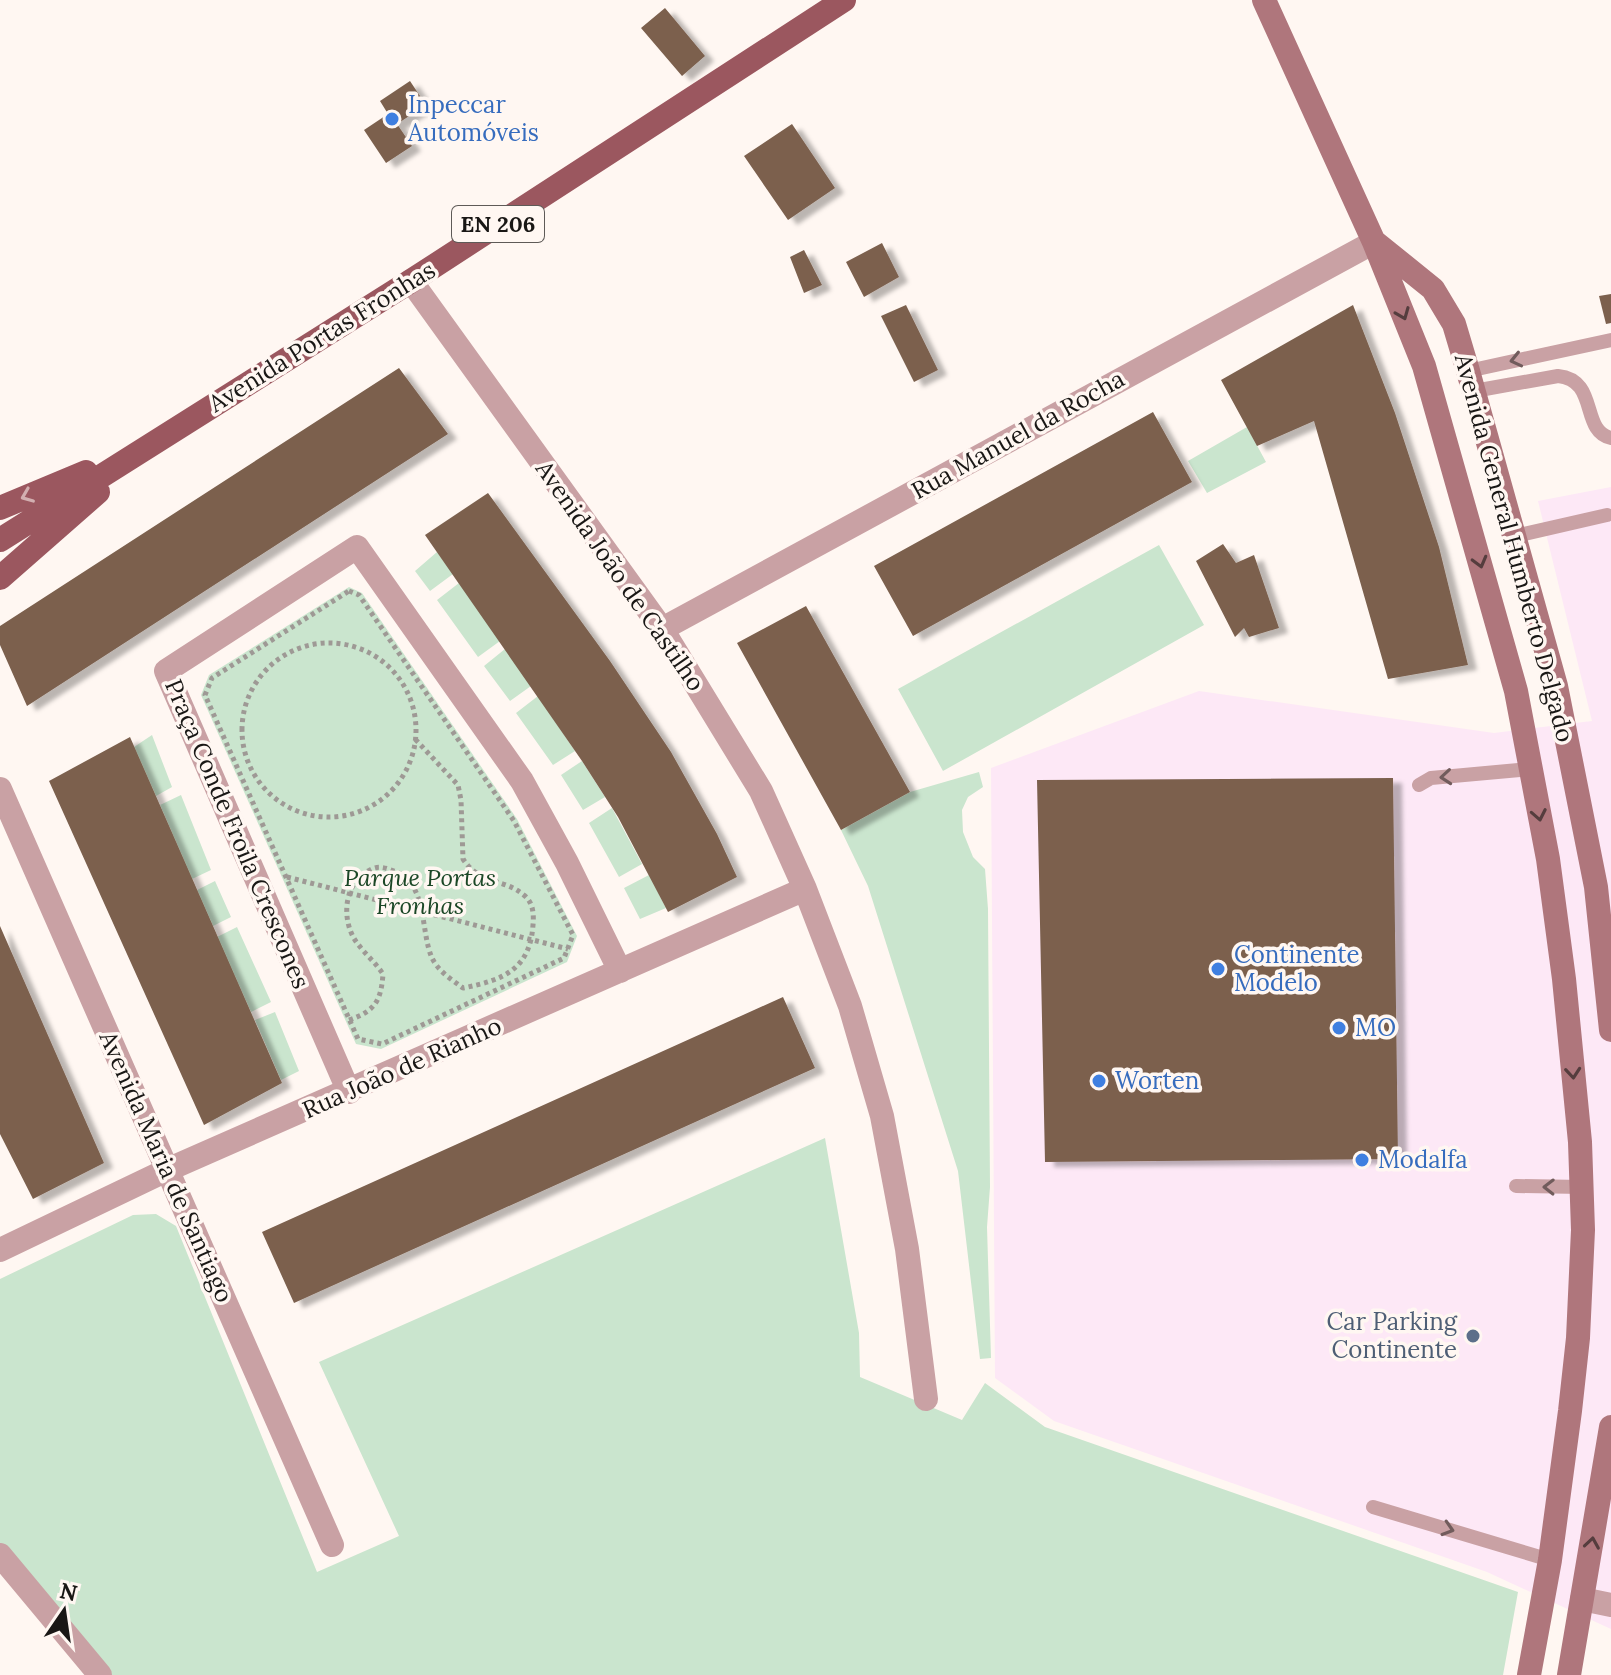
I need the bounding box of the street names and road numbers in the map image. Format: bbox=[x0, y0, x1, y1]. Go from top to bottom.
road number: EN 206 bbox=[452, 206, 544, 242]
street label: Avenida Portas Fronhas bbox=[202, 254, 441, 420]
street label: Avenida General Humberto Delgado bbox=[1447, 349, 1581, 746]
street label: Rua Manuel da Rocha bbox=[906, 363, 1130, 506]
street label: Avenida João de Castilho bbox=[528, 454, 712, 697]
street label: Praça Conde Froila Crescones bbox=[158, 674, 317, 993]
street label: Rua João de Rianho bbox=[297, 1010, 506, 1125]
street label: Avenida Maria de Santiago bbox=[92, 1025, 240, 1307]

